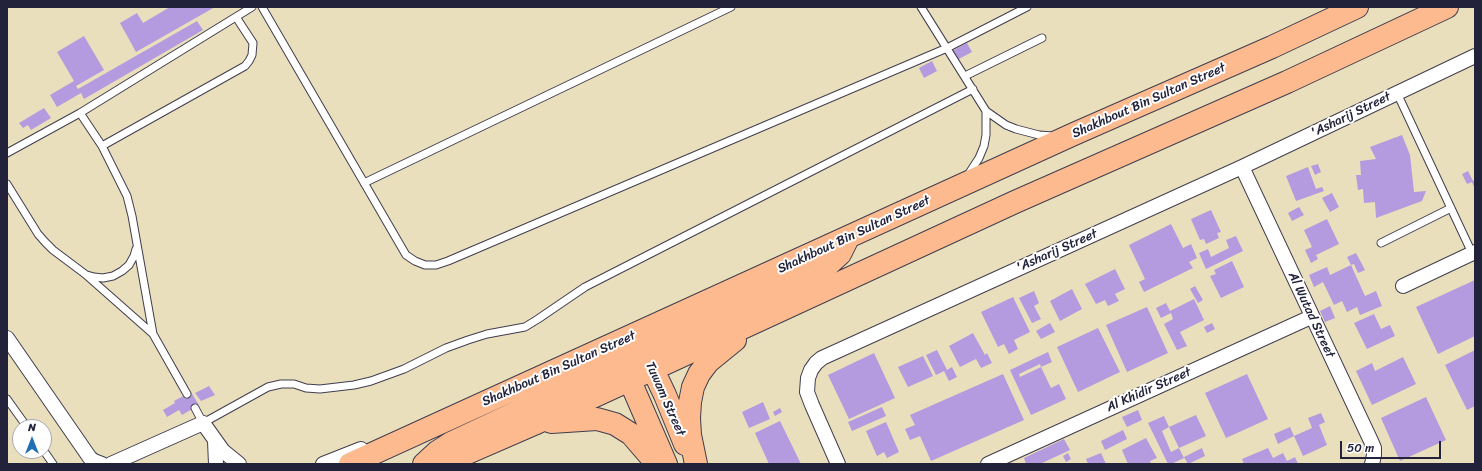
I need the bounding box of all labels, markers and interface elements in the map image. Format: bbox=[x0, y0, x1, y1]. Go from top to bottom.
street label: Shakhbout Bin Sultan Street bbox=[1070, 60, 1228, 142]
street label: 'Asharij Street bbox=[1308, 89, 1394, 141]
street label: Shakhbout Bin Sultan Street bbox=[775, 193, 933, 277]
street label: 'Asharij Street bbox=[1014, 226, 1100, 276]
street label: Al Wutad Street bbox=[1284, 270, 1338, 360]
street label: Shakhbout Bin Sultan Street bbox=[480, 328, 638, 410]
street label: Tuwam Street bbox=[642, 359, 688, 439]
street label: Al Khidir Street bbox=[1104, 364, 1194, 416]
text: N bbox=[28, 418, 36, 437]
north arrow bbox=[12, 419, 52, 459]
scale bar bbox=[1342, 433, 1443, 459]
text: 50 m bbox=[1347, 437, 1374, 459]

